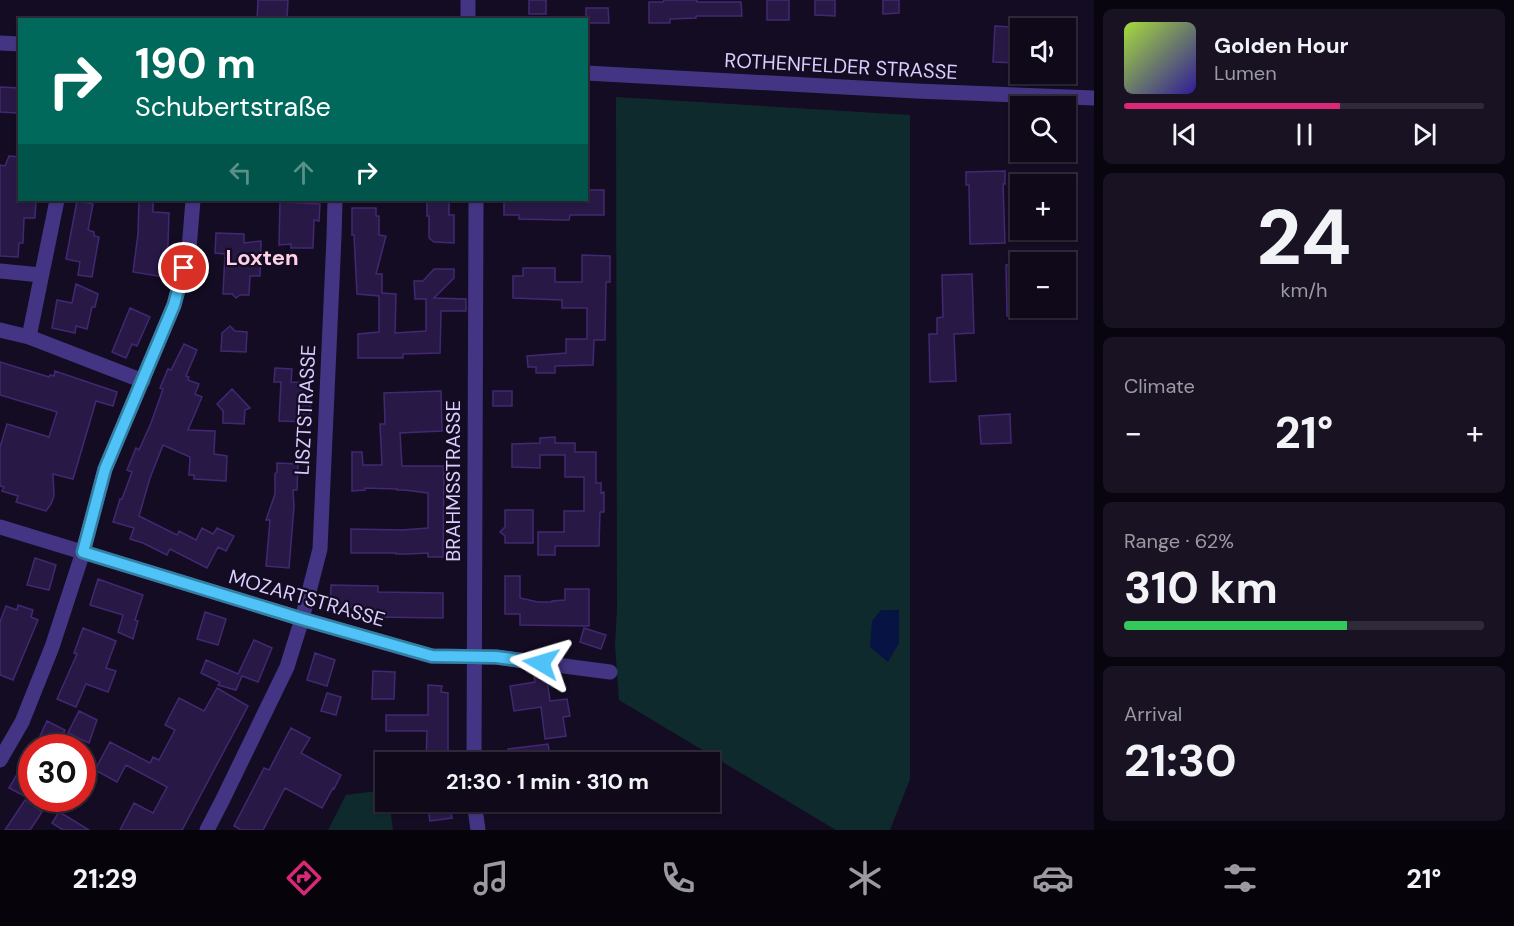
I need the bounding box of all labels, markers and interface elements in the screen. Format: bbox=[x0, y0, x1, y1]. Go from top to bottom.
map controls bbox=[1010, 18, 1076, 318]
button: sound bbox=[1010, 18, 1076, 84]
text: Golden Hour bbox=[1214, 31, 1349, 60]
text: 190 m bbox=[135, 36, 256, 91]
icon: right bbox=[36, 42, 114, 120]
street label: ROTHENFELDER STRASSE bbox=[724, 47, 958, 85]
text: Lumen bbox=[1214, 60, 1277, 86]
text: Schubertstraße bbox=[135, 89, 331, 124]
button: search bbox=[1010, 96, 1076, 162]
icon: previous bbox=[1168, 118, 1201, 151]
icon: pause bbox=[1288, 118, 1321, 151]
icon: next bbox=[1408, 118, 1441, 151]
icon: left bbox=[224, 156, 257, 189]
icon: ahead bbox=[287, 156, 320, 189]
icon: right bbox=[350, 156, 383, 189]
button: + bbox=[1010, 174, 1076, 240]
text: 24 bbox=[1256, 187, 1352, 288]
pin bbox=[158, 242, 209, 293]
district label: Loxten bbox=[225, 243, 299, 272]
icon: arrive bbox=[167, 251, 200, 284]
button: − bbox=[1010, 252, 1076, 318]
text: km/h bbox=[1280, 277, 1328, 303]
street label: LISZTSTRASSE bbox=[289, 344, 321, 476]
text: Climate bbox=[1124, 373, 1195, 399]
street label: BRAHMSSTRASSE bbox=[440, 400, 466, 562]
text: 21° bbox=[1275, 403, 1333, 462]
text: − bbox=[1124, 411, 1142, 454]
text: + bbox=[1466, 411, 1484, 454]
text: Range · 62% bbox=[1124, 528, 1234, 554]
text: 310 km bbox=[1124, 558, 1278, 617]
street label: MOZARTSTRASSE bbox=[226, 563, 388, 633]
position arrow bbox=[509, 631, 573, 695]
text: Arrival bbox=[1124, 701, 1182, 727]
text: 21:30 bbox=[1124, 731, 1237, 790]
speed limit sign: 30 bbox=[18, 734, 96, 812]
text: 21:30 · 1 min · 310 m bbox=[446, 767, 649, 796]
icon: directions bbox=[283, 857, 325, 899]
icon: music bbox=[470, 857, 512, 899]
icon: phone bbox=[657, 857, 699, 899]
icon: climate bbox=[844, 857, 886, 899]
icon: car bbox=[1032, 857, 1074, 899]
icon: filters bbox=[1219, 857, 1261, 899]
text: 21:29 bbox=[73, 861, 138, 896]
text: 21° bbox=[1406, 861, 1441, 896]

